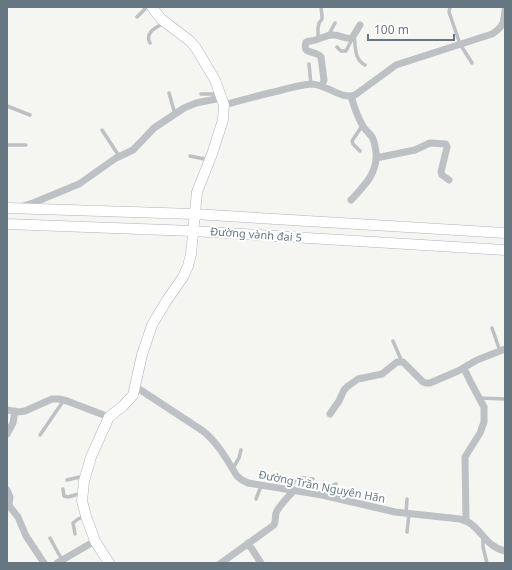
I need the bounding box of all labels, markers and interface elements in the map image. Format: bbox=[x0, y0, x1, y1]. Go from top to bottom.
scale bar bbox=[368, 16, 454, 42]
text: 100 m bbox=[374, 21, 409, 38]
street label: Đường vành đai 5 bbox=[210, 223, 302, 245]
street label: Đường Trần Nguyên Hãn bbox=[257, 466, 387, 506]

